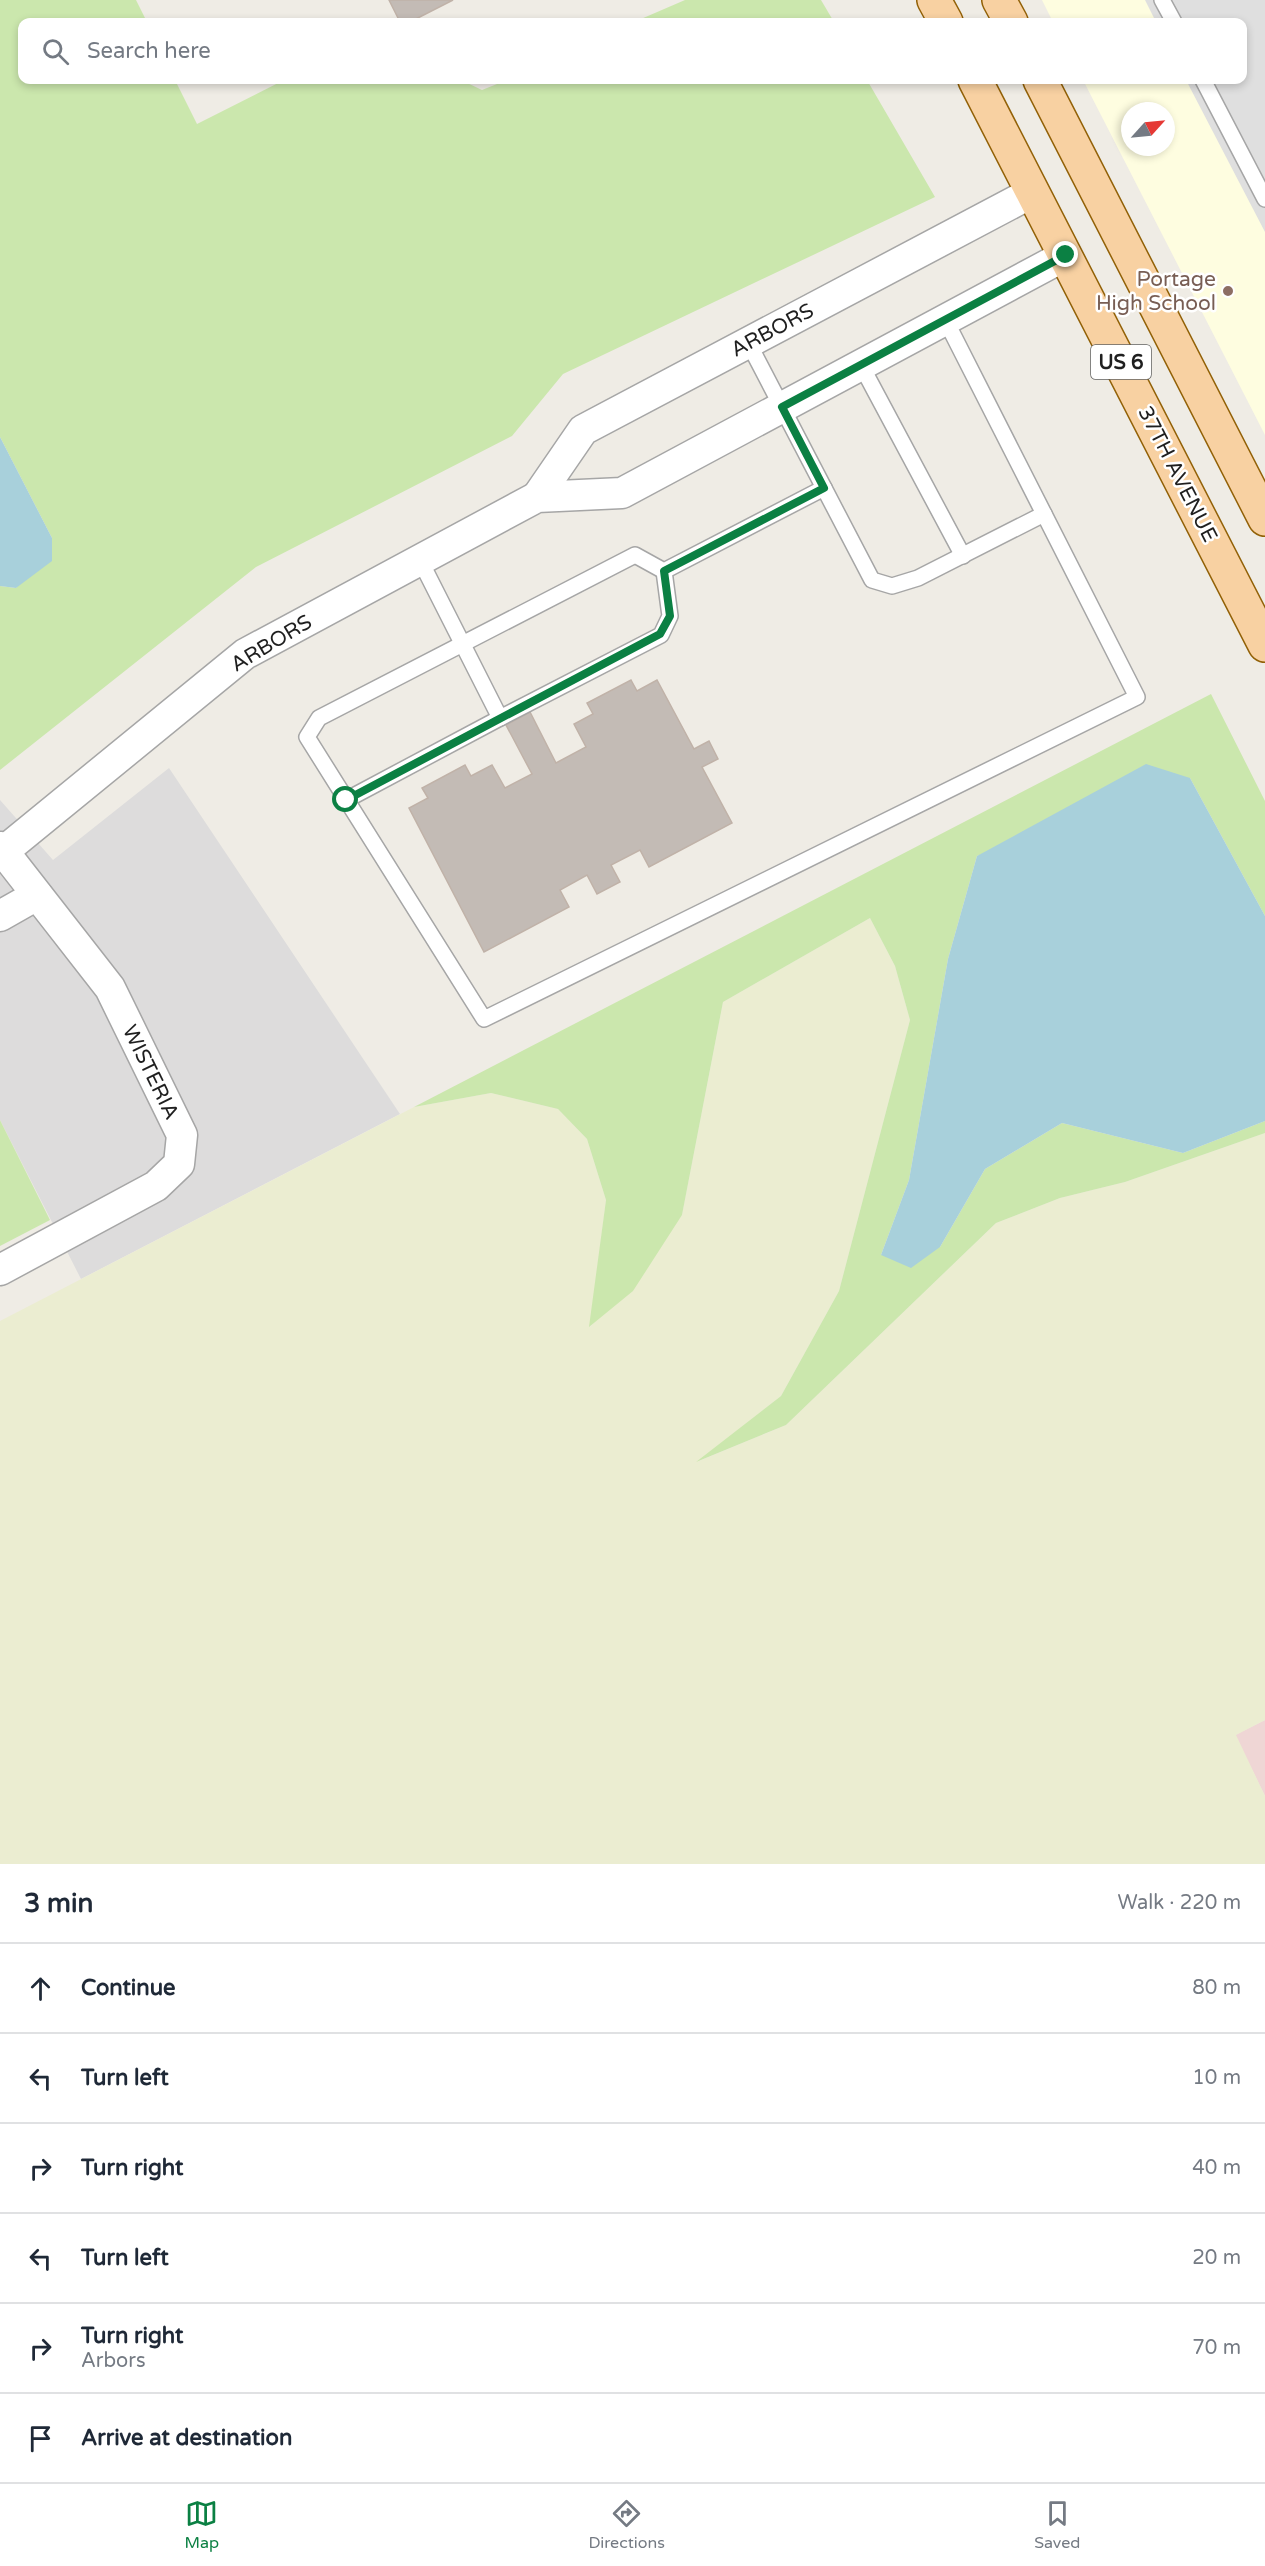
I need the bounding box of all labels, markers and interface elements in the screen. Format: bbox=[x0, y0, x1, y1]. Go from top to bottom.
search box bbox=[18, 18, 1247, 84]
icon: search bbox=[39, 35, 72, 68]
text: Search here bbox=[87, 38, 211, 64]
north arrow bbox=[1121, 102, 1175, 156]
route end bbox=[1052, 241, 1078, 267]
place label: Portage High School bbox=[1096, 267, 1216, 316]
marker: Portage High School bbox=[1221, 284, 1235, 298]
street label: ARBORS bbox=[727, 298, 818, 363]
road number: US 6 bbox=[1091, 345, 1151, 379]
street label: 37TH AVENUE bbox=[1133, 402, 1223, 546]
street label: ARBORS bbox=[226, 609, 316, 677]
route start bbox=[332, 786, 358, 812]
street label: WISTERIA bbox=[117, 1021, 184, 1124]
text: 3 min bbox=[24, 1888, 93, 1919]
text: Walk · 220 m bbox=[1118, 1891, 1241, 1915]
icon: ahead bbox=[24, 1972, 57, 2005]
text: Continue bbox=[81, 1975, 176, 2001]
text: 80 m bbox=[1192, 1976, 1241, 2000]
icon: left bbox=[24, 2062, 57, 2095]
text: Turn left bbox=[81, 2065, 169, 2091]
text: 10 m bbox=[1192, 2066, 1241, 2090]
icon: right bbox=[24, 2152, 57, 2185]
text: Turn right bbox=[81, 2155, 183, 2181]
text: 40 m bbox=[1192, 2156, 1241, 2180]
icon: left bbox=[24, 2242, 57, 2275]
text: Turn left bbox=[81, 2245, 169, 2271]
text: 20 m bbox=[1192, 2246, 1241, 2270]
text: Turn right bbox=[81, 2323, 183, 2349]
icon: right bbox=[24, 2332, 57, 2365]
text: 70 m bbox=[1192, 2336, 1241, 2360]
text: Arbors bbox=[81, 2349, 146, 2373]
icon: arrive bbox=[24, 2422, 57, 2455]
text: Arrive at destination bbox=[81, 2425, 292, 2451]
tab: Map bbox=[185, 2497, 219, 2553]
tab: Directions bbox=[588, 2497, 665, 2553]
tab: Saved bbox=[1034, 2497, 1080, 2553]

